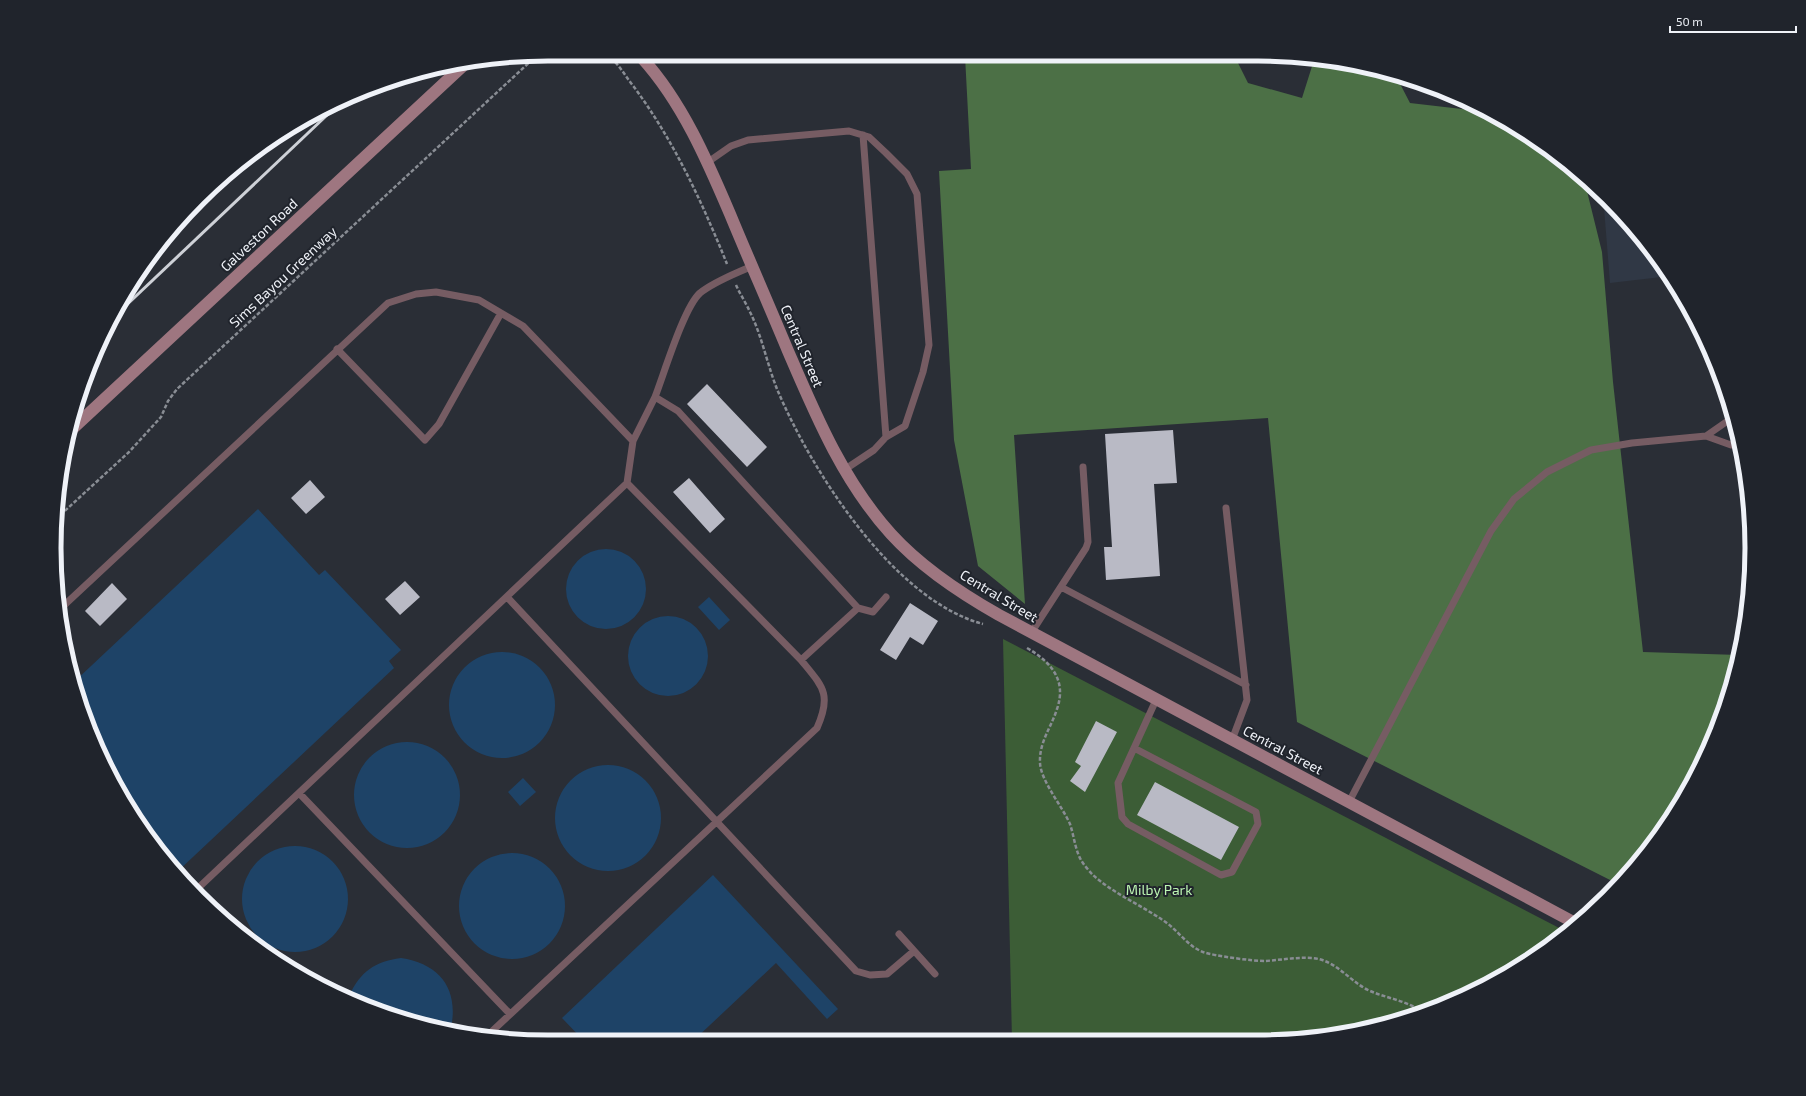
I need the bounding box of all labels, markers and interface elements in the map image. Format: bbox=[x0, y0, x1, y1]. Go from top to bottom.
scale bar bbox=[1670, 8, 1796, 34]
text: 50 m bbox=[1676, 14, 1703, 28]
street label: Galveston Road bbox=[217, 195, 301, 275]
street label: Sims Bayou Greenway bbox=[225, 222, 340, 331]
street label: Central Street bbox=[777, 302, 827, 390]
street label: Central Street bbox=[957, 566, 1041, 626]
street label: Central Street bbox=[1240, 721, 1326, 778]
park label: Milby Park bbox=[1126, 881, 1192, 898]

